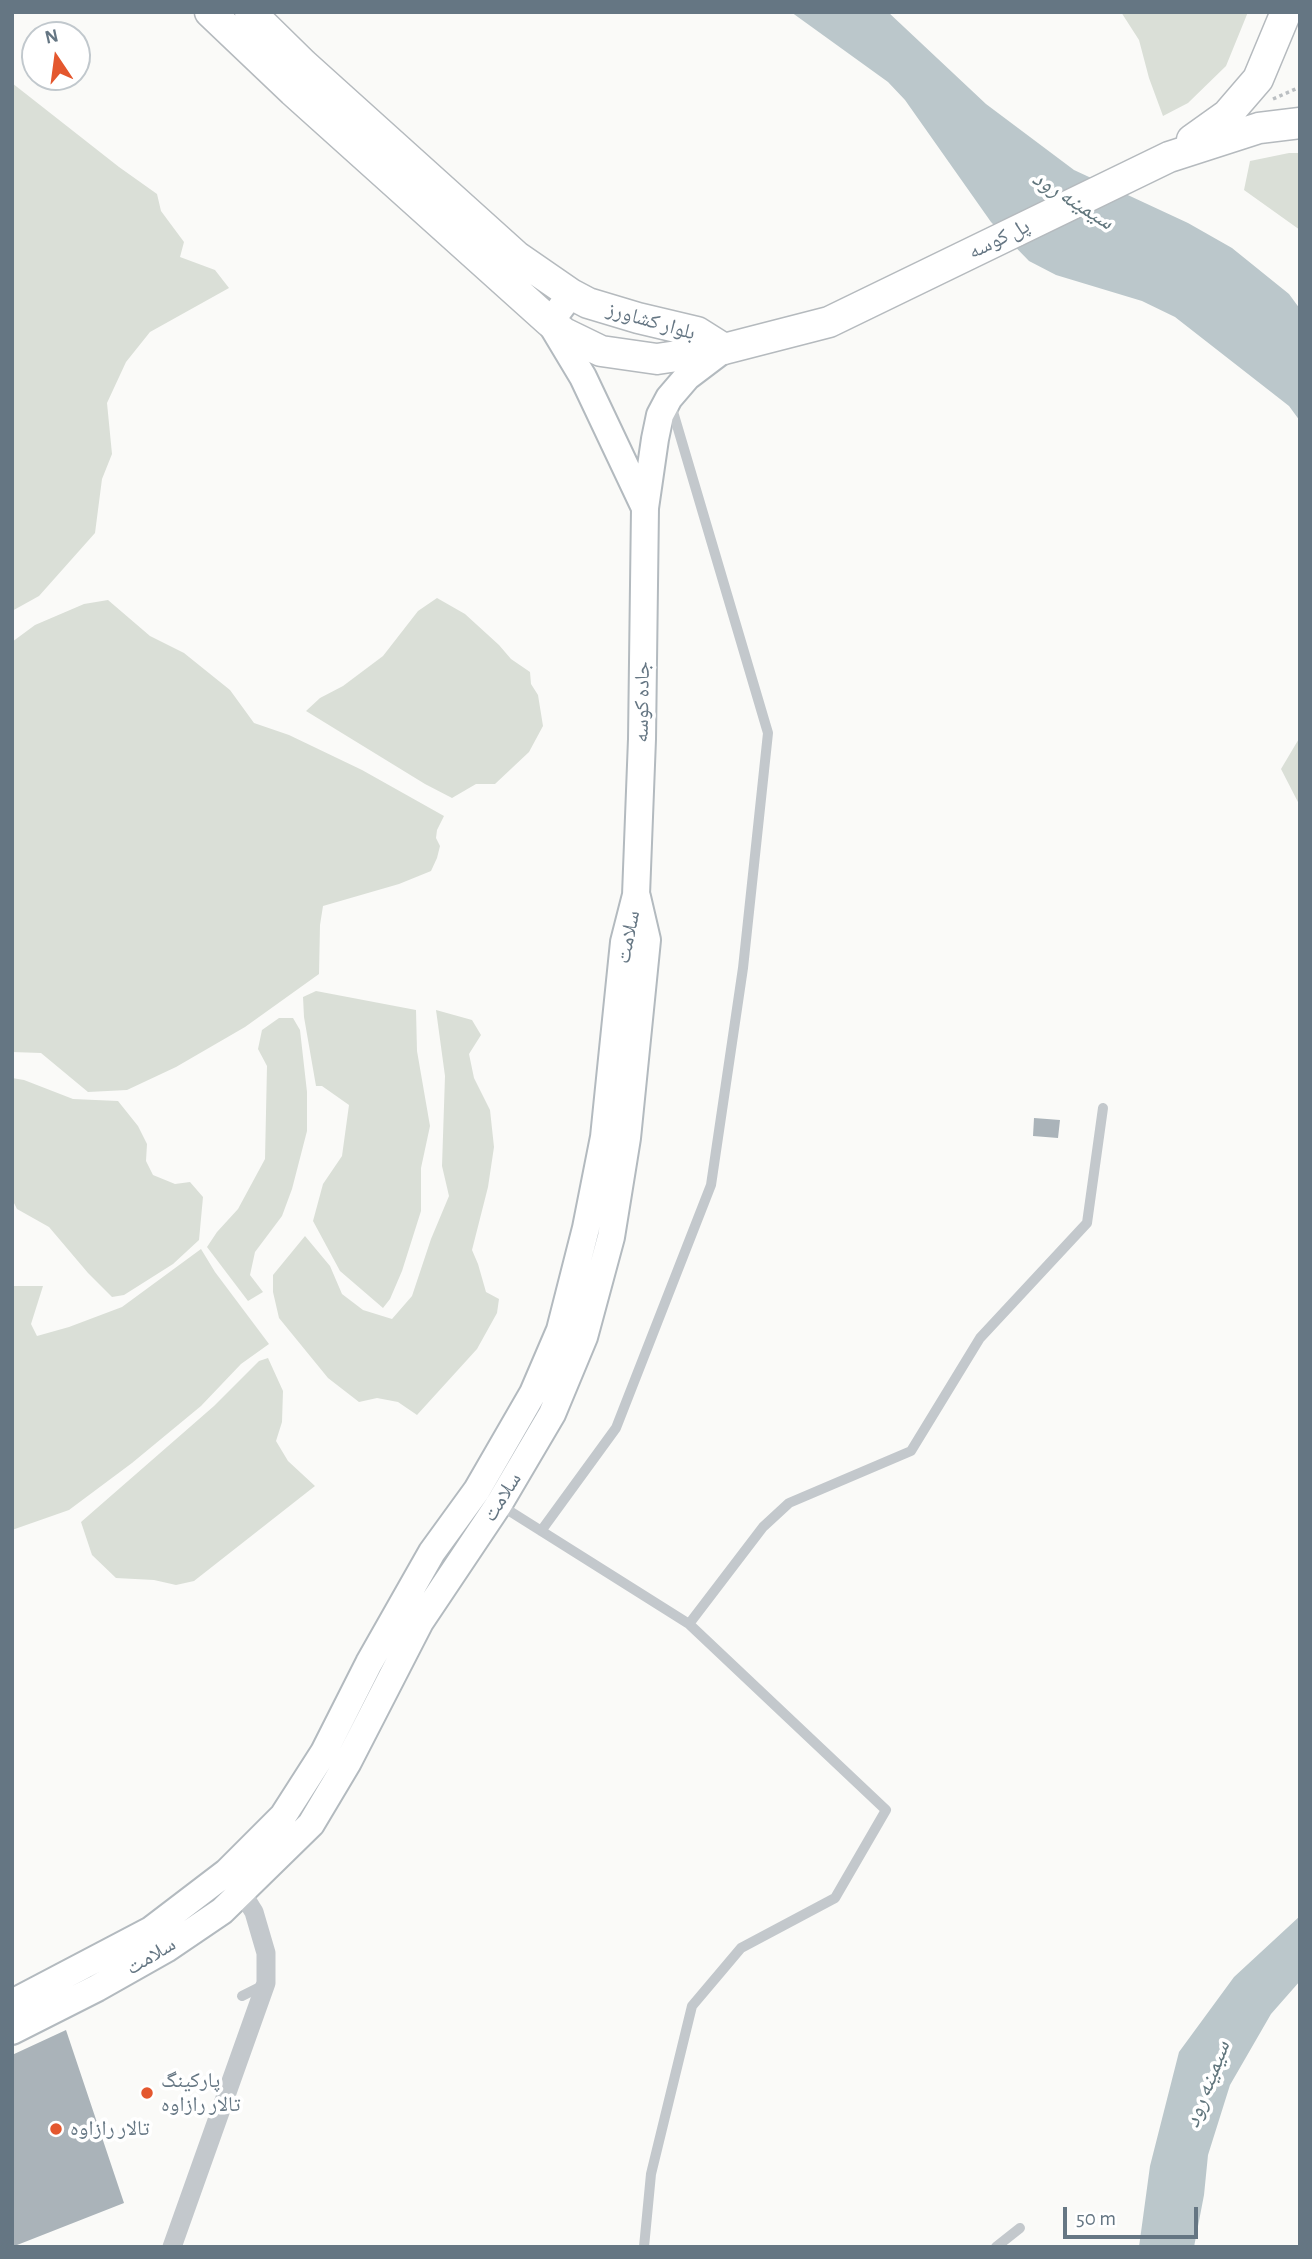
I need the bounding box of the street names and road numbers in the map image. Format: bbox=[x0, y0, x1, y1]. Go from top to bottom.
street label: پل کوسه bbox=[964, 213, 1034, 265]
street label: بلوار کشاورز bbox=[604, 296, 698, 346]
street label: جاده کوسه bbox=[629, 661, 655, 743]
street label: سلامت bbox=[611, 908, 645, 966]
street label: سلامت bbox=[477, 1468, 527, 1526]
street label: سلامت bbox=[122, 1931, 180, 1981]

